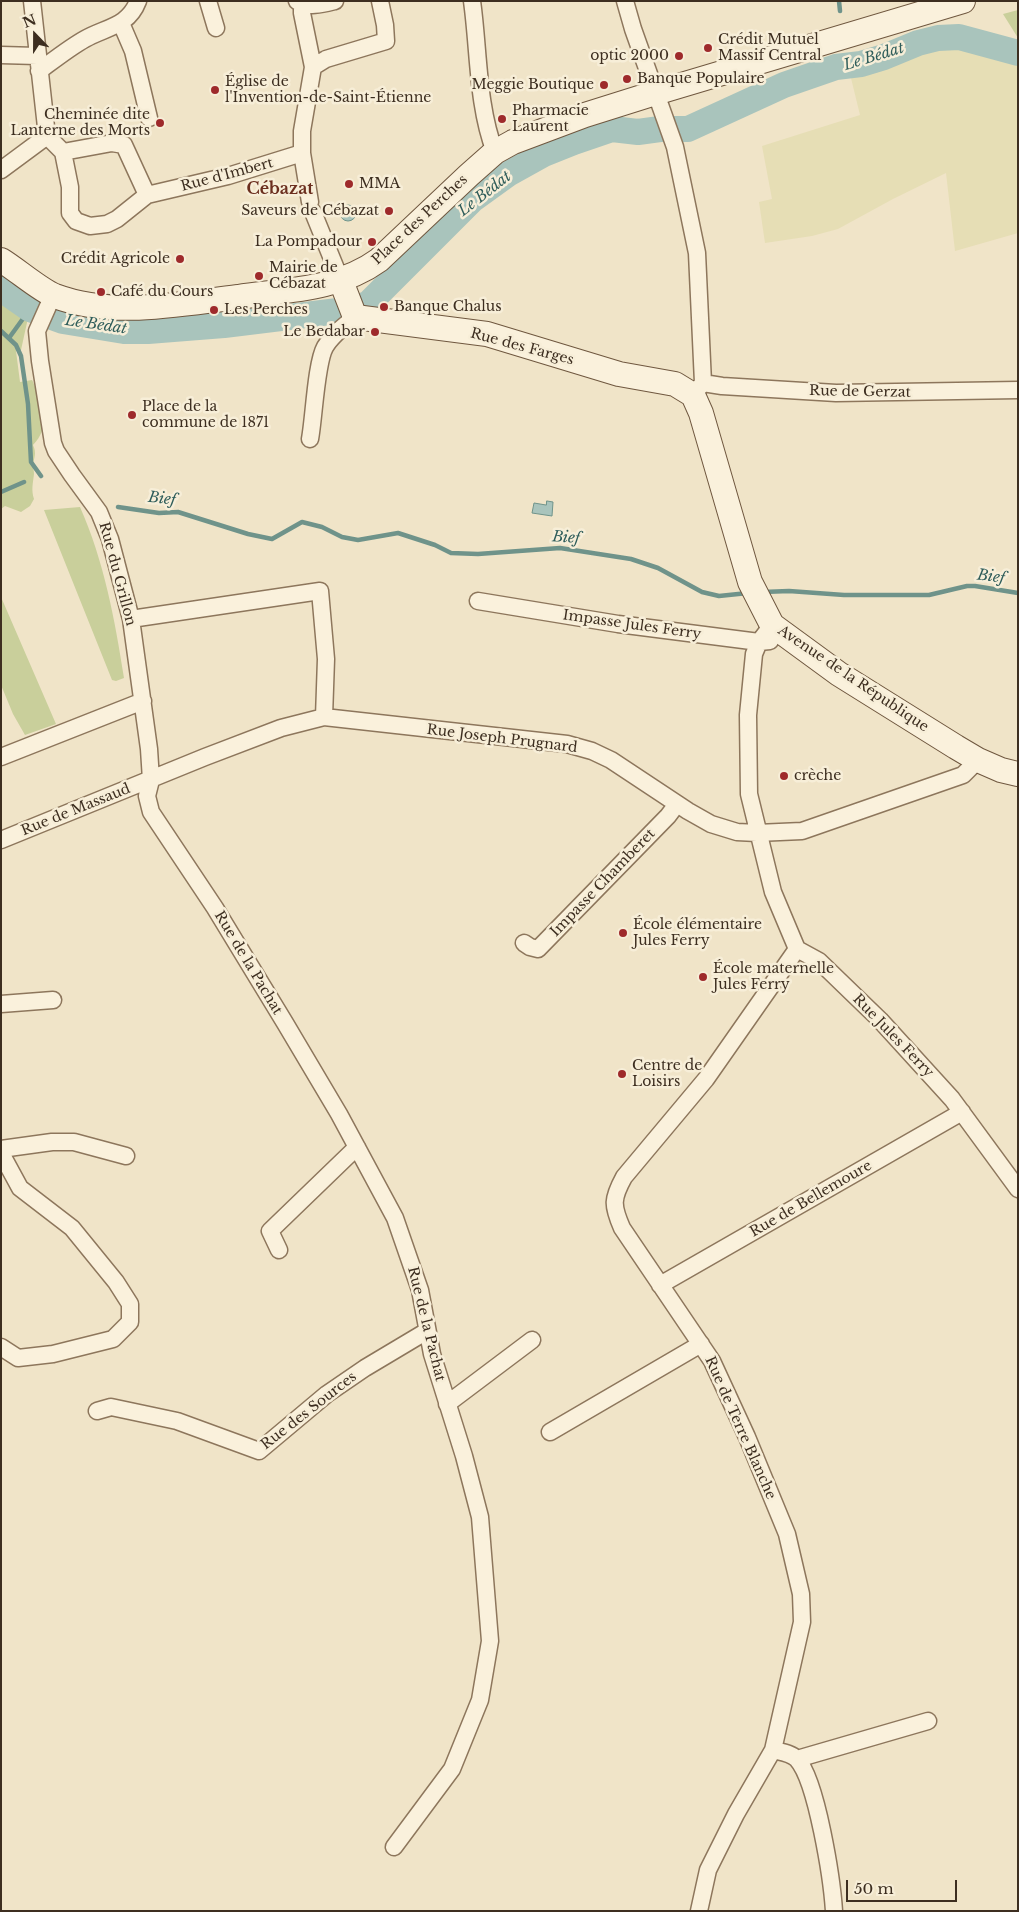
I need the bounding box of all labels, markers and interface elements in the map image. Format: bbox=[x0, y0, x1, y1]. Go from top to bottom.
north arrow bbox=[10, 10, 60, 60]
text: N bbox=[20, 10, 39, 32]
place label: Crédit Mutuel Massif Central bbox=[718, 32, 821, 64]
water label: Le Bédat bbox=[842, 39, 906, 75]
marker: Crédit Mutuel Massif Central bbox=[702, 42, 714, 54]
place label: optic 2000 bbox=[590, 48, 669, 64]
marker: optic 2000 bbox=[673, 50, 685, 62]
place label: Banque Populaire bbox=[637, 71, 765, 87]
marker: Banque Populaire bbox=[621, 73, 633, 85]
place label: Église de l'Invention-de-Saint-Étienne bbox=[225, 74, 431, 106]
place label: Meggie Boutique bbox=[472, 77, 594, 93]
marker: Meggie Boutique bbox=[598, 79, 610, 91]
marker: Église de l'Invention-de-Saint-Étienne bbox=[209, 84, 221, 96]
place label: Pharmacie Laurent bbox=[512, 103, 589, 136]
place label: Cheminée dite Lanterne des Morts bbox=[11, 107, 150, 140]
marker: Pharmacie Laurent bbox=[496, 113, 508, 125]
marker: Cheminée dite Lanterne des Morts bbox=[154, 117, 166, 129]
street label: Rue d'Imbert bbox=[179, 155, 275, 195]
water label: Le Bédat bbox=[455, 168, 515, 220]
street label: Place des Perches bbox=[369, 171, 471, 269]
place label: MMA bbox=[359, 176, 400, 192]
marker: MMA bbox=[343, 178, 355, 190]
district label: Cébazat bbox=[247, 179, 313, 199]
place label: Saveurs de Cébazat bbox=[241, 203, 379, 219]
marker: Saveurs de Cébazat bbox=[383, 205, 395, 217]
place label: La Pompadour bbox=[255, 234, 362, 250]
marker: La Pompadour bbox=[366, 236, 378, 248]
place label: Crédit Agricole bbox=[61, 251, 170, 267]
marker: Crédit Agricole bbox=[174, 253, 186, 265]
place label: Mairie de Cébazat bbox=[269, 260, 338, 292]
marker: Mairie de Cébazat bbox=[253, 270, 265, 282]
place label: Café du Cours bbox=[111, 284, 213, 300]
marker: Café du Cours bbox=[95, 286, 107, 298]
place label: Banque Chalus bbox=[394, 299, 502, 315]
marker: Banque Chalus bbox=[378, 301, 390, 313]
place label: Les Perches bbox=[224, 302, 308, 318]
marker: Les Perches bbox=[208, 304, 220, 316]
water label: Le Bédat bbox=[64, 312, 128, 338]
place label: Le Bedabar bbox=[283, 324, 365, 340]
street label: Rue des Farges bbox=[468, 325, 576, 369]
marker: Le Bedabar bbox=[369, 326, 381, 338]
street label: Rue de Gerzat bbox=[809, 383, 911, 401]
place label: Place de la commune de 1871 bbox=[142, 399, 269, 432]
marker: Place de la commune de 1871 bbox=[126, 409, 138, 421]
water label: Bief bbox=[147, 489, 177, 509]
street label: Rue du Grillon bbox=[95, 520, 139, 628]
water label: Bief bbox=[552, 528, 580, 548]
water label: Bief bbox=[976, 566, 1006, 588]
street label: Impasse Jules Ferry bbox=[562, 607, 702, 643]
street label: Avenue de la République bbox=[775, 622, 931, 736]
street label: Rue Joseph Prugnard bbox=[426, 721, 578, 757]
place label: crèche bbox=[794, 768, 841, 784]
marker: crèche bbox=[778, 770, 790, 782]
street label: Rue de Massaud bbox=[19, 780, 133, 840]
street label: Impasse Chamberet bbox=[547, 826, 659, 940]
street label: Rue de la Pachat bbox=[211, 908, 285, 1018]
place label: École élémentaire Jules Ferry bbox=[633, 917, 762, 950]
marker: École élémentaire Jules Ferry bbox=[617, 927, 629, 939]
place label: École maternelle Jules Ferry bbox=[713, 961, 834, 994]
marker: École maternelle Jules Ferry bbox=[697, 971, 709, 983]
street label: Rue Jules Ferry bbox=[849, 991, 937, 1081]
place label: Centre de Loisirs bbox=[632, 1058, 702, 1090]
marker: Centre de Loisirs bbox=[616, 1068, 628, 1080]
street label: Rue de Bellemoure bbox=[747, 1157, 875, 1241]
street label: Rue de la Pachat bbox=[404, 1265, 448, 1383]
street label: Rue de Terre Blanche bbox=[701, 1354, 779, 1502]
street label: Rue des Sources bbox=[258, 1369, 360, 1453]
scale bar bbox=[849, 1870, 960, 1902]
text: 50 m bbox=[854, 1879, 894, 1898]

